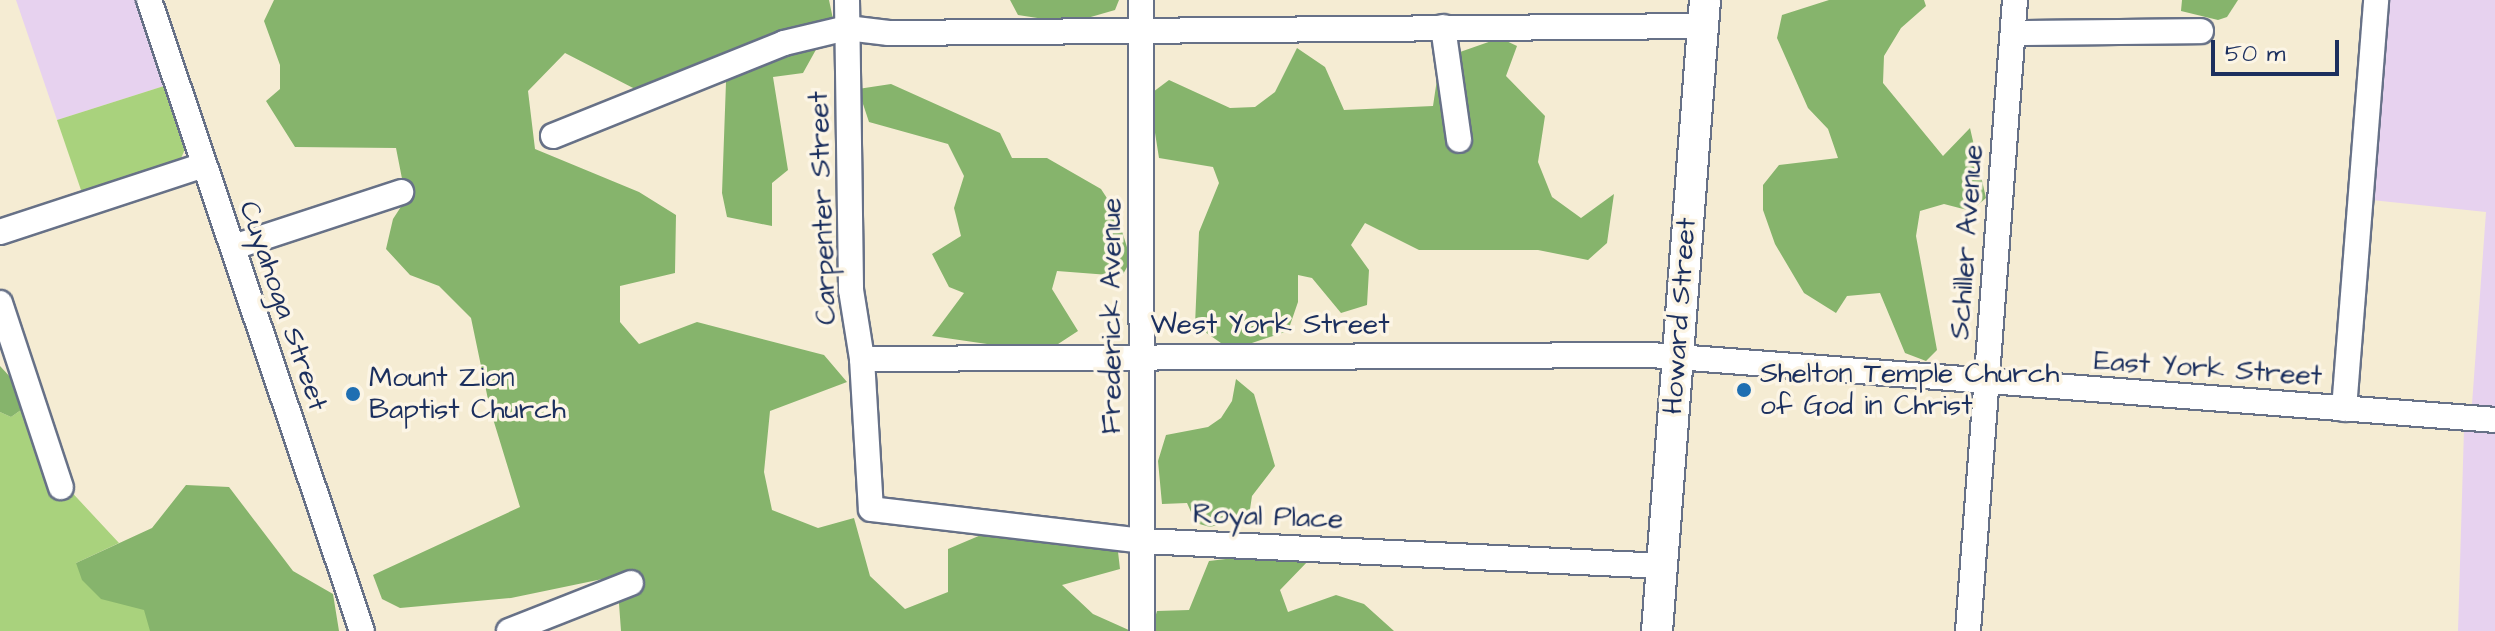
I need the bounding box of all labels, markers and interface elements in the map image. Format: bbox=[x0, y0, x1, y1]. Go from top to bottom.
scale bar bbox=[2215, 24, 2343, 74]
text: 50 m bbox=[2225, 37, 2285, 71]
street label: Carpenter Street bbox=[802, 91, 844, 325]
street label: Schiller Avenue bbox=[1943, 143, 1991, 341]
street label: Cuyahoga Street bbox=[231, 197, 335, 415]
street label: Frederick Avenue bbox=[1095, 198, 1129, 434]
street label: Howard Street bbox=[1656, 217, 1704, 415]
street label: West York Street bbox=[1150, 308, 1390, 342]
street label: East York Street bbox=[2093, 344, 2323, 394]
place label: Shelton Temple Church of God in Christ bbox=[1760, 357, 2059, 423]
place label: Mount Zion Baptist Church bbox=[369, 361, 566, 427]
marker: Shelton Temple Church of God in Christ bbox=[1735, 381, 1753, 399]
marker: Mount Zion Baptist Church bbox=[344, 385, 362, 403]
street label: Royal Place bbox=[1192, 498, 1344, 536]

